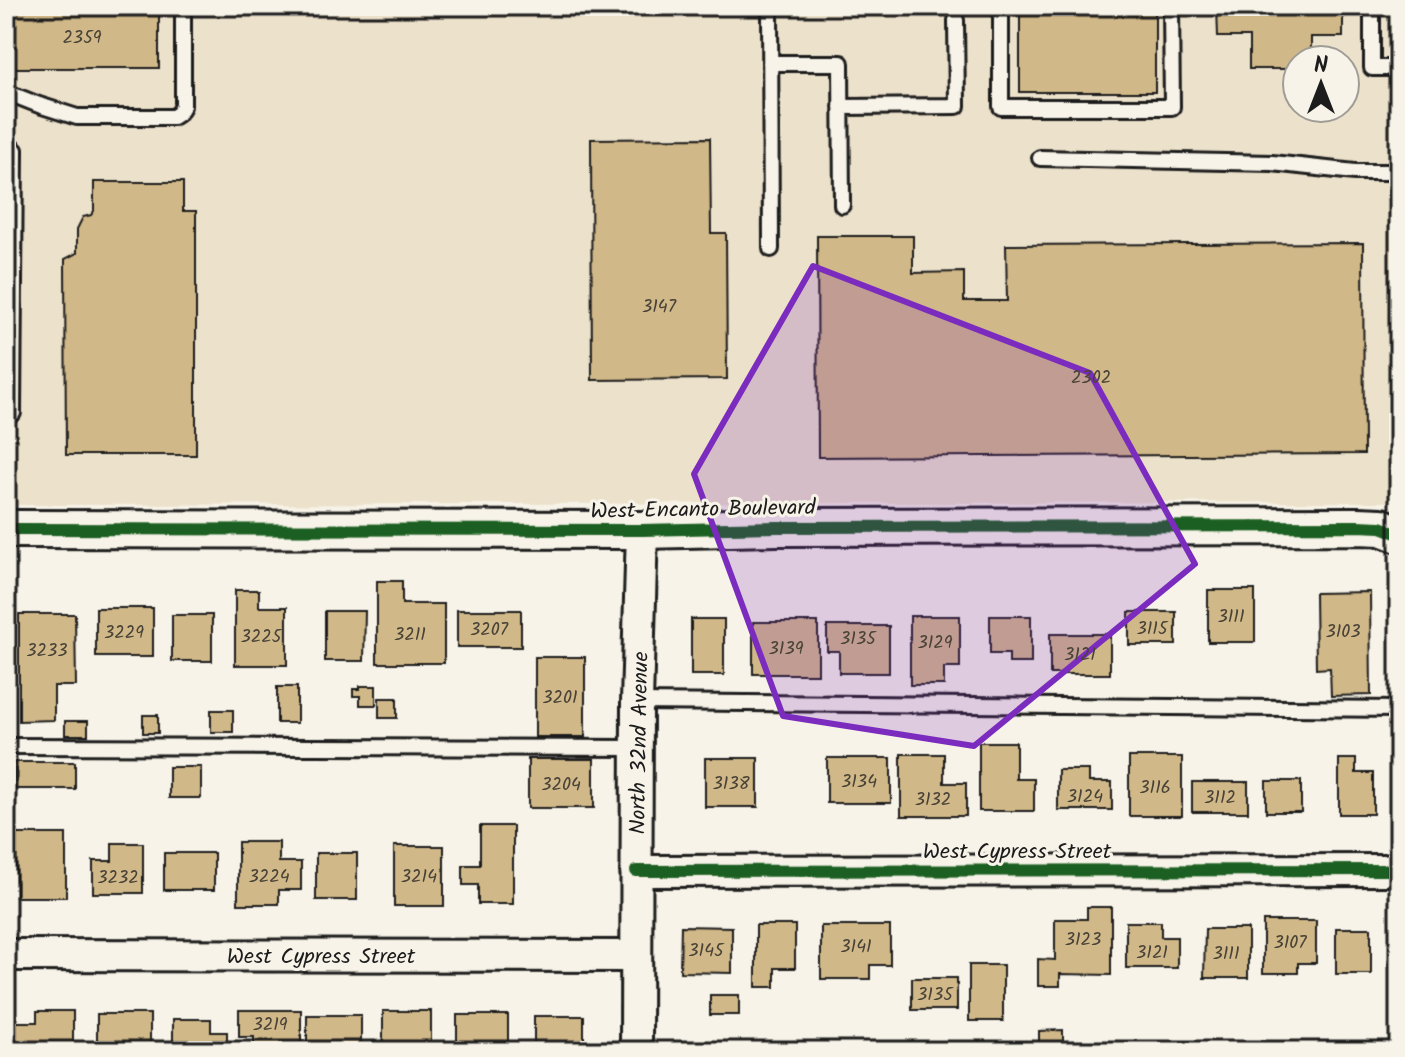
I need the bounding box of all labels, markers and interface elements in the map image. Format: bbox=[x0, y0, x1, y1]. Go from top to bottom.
house number: 2359 bbox=[62, 24, 102, 53]
north arrow bbox=[1281, 44, 1361, 124]
text: N bbox=[1314, 49, 1328, 84]
house number: 3147 bbox=[642, 293, 677, 322]
house number: 2302 bbox=[1071, 364, 1111, 393]
street label: West Encanto Boulevard bbox=[590, 491, 817, 530]
house number: 3111 bbox=[1217, 603, 1245, 632]
house number: 3115 bbox=[1136, 615, 1169, 644]
house number: 3207 bbox=[470, 616, 509, 645]
house number: 3103 bbox=[1325, 618, 1361, 647]
house number: 3229 bbox=[104, 619, 144, 648]
house number: 3211 bbox=[394, 621, 426, 650]
house number: 3225 bbox=[241, 623, 283, 652]
house number: 3135 bbox=[840, 625, 877, 654]
house number: 3129 bbox=[917, 629, 953, 658]
house number: 3139 bbox=[769, 635, 804, 664]
house number: 3233 bbox=[26, 637, 68, 666]
house number: 3121 bbox=[1064, 641, 1096, 670]
street label: North 32nd Avenue bbox=[621, 651, 660, 835]
house number: 3201 bbox=[542, 684, 578, 713]
house number: 3134 bbox=[841, 768, 877, 797]
house number: 3138 bbox=[712, 770, 750, 799]
house number: 3204 bbox=[541, 771, 581, 800]
house number: 3116 bbox=[1139, 774, 1171, 803]
house number: 3124 bbox=[1067, 783, 1103, 812]
house number: 3112 bbox=[1204, 784, 1236, 813]
house number: 3132 bbox=[915, 786, 951, 815]
street label: West Cypress Street bbox=[923, 835, 1112, 870]
house number: 3224 bbox=[248, 863, 290, 892]
house number: 3214 bbox=[401, 863, 437, 892]
house number: 3232 bbox=[97, 864, 139, 893]
house number: 3123 bbox=[1065, 926, 1101, 955]
house number: 3107 bbox=[1273, 929, 1307, 958]
house number: 3141 bbox=[840, 933, 872, 962]
house number: 3145 bbox=[688, 937, 725, 966]
house number: 3121 bbox=[1136, 939, 1168, 968]
street label: West Cypress Street bbox=[227, 940, 416, 975]
house number: 3111 bbox=[1212, 940, 1240, 969]
house number: 3135 bbox=[917, 981, 954, 1010]
house number: 3219 bbox=[252, 1011, 288, 1040]

